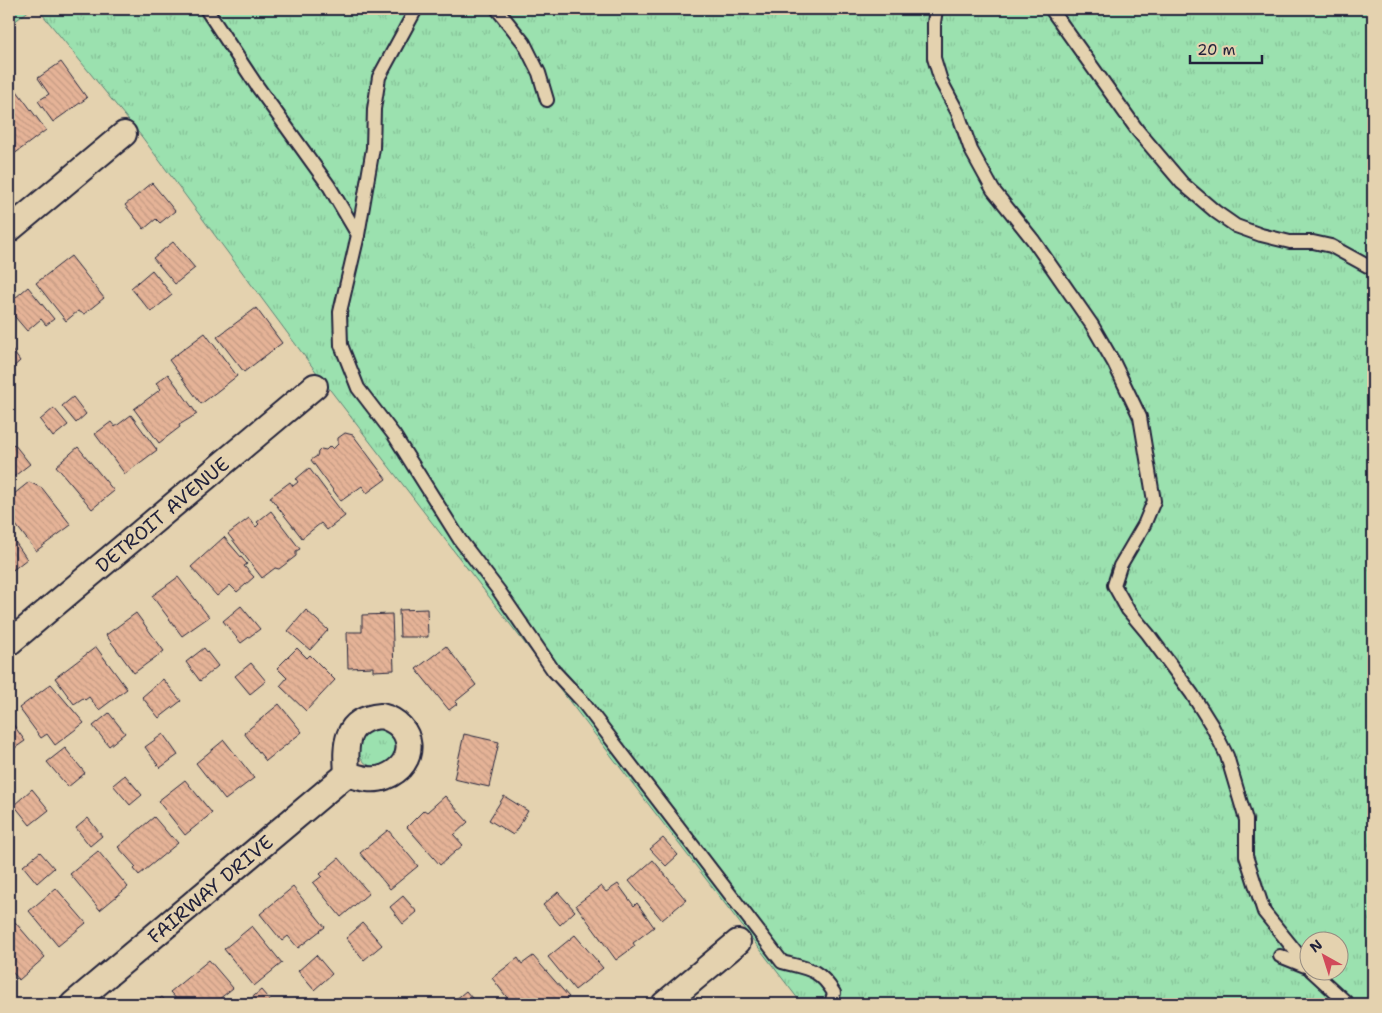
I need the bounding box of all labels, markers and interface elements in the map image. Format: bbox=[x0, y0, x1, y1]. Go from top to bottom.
scale bar bbox=[1190, 32, 1262, 64]
text: 20 m bbox=[1197, 40, 1236, 60]
street label: DETROIT AVENUE bbox=[90, 451, 234, 578]
street label: FAIRWAY DRIVE bbox=[142, 829, 278, 949]
north arrow bbox=[1300, 930, 1350, 980]
text: N bbox=[1306, 935, 1326, 956]

